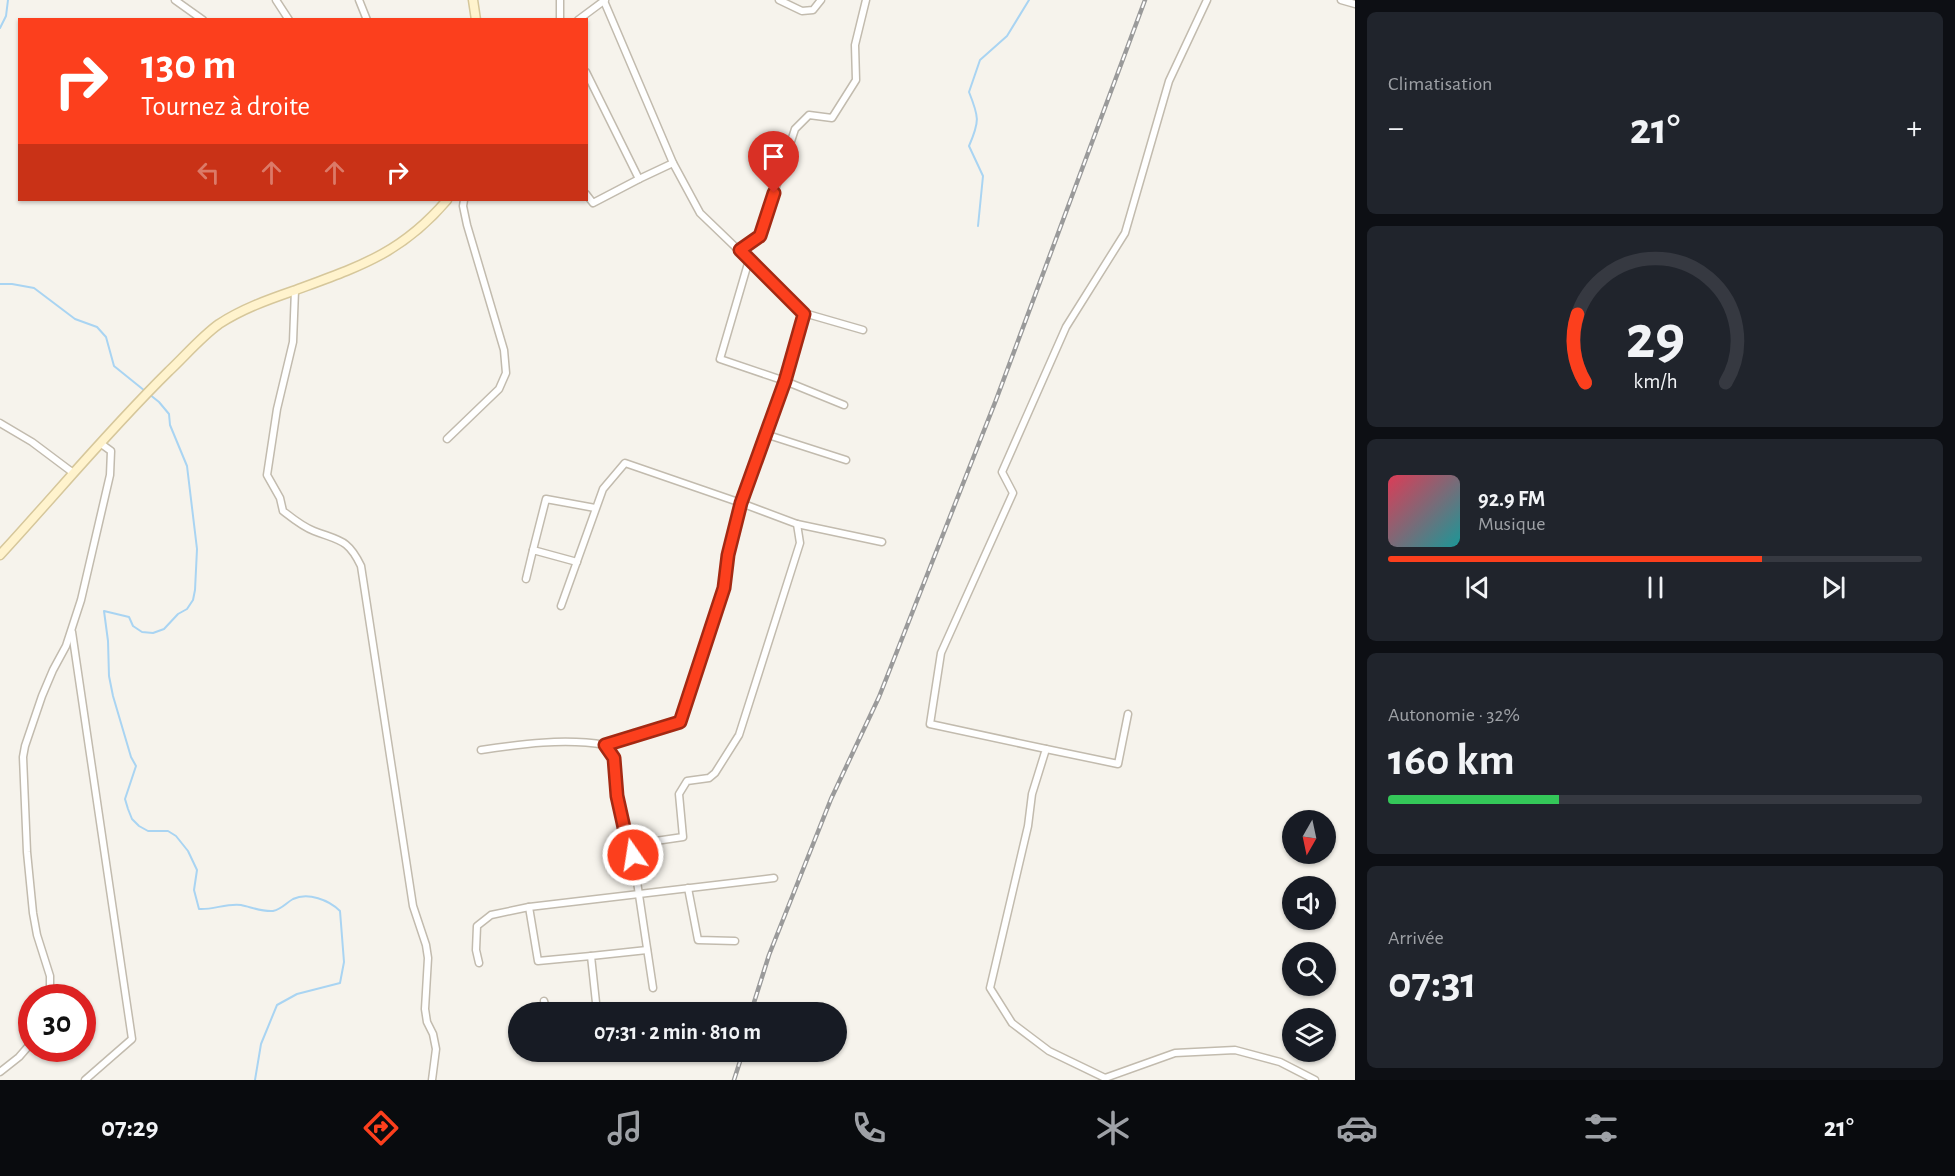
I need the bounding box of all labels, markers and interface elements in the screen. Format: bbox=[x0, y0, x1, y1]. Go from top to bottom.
icon: right bbox=[42, 42, 120, 120]
text: 130 m bbox=[141, 44, 236, 86]
text: Climatisation bbox=[1388, 74, 1492, 94]
text: Tournez à droite bbox=[141, 93, 310, 120]
text: 21° bbox=[1630, 107, 1680, 152]
text: − bbox=[1388, 112, 1404, 145]
text: + bbox=[1906, 112, 1922, 145]
pin bbox=[748, 131, 799, 193]
icon: arrive bbox=[757, 140, 790, 173]
icon: left bbox=[192, 156, 225, 189]
icon: ahead bbox=[255, 156, 288, 189]
icon: ahead bbox=[318, 156, 351, 189]
icon: right bbox=[381, 156, 414, 189]
text: 29 bbox=[1625, 308, 1685, 370]
text: km/h bbox=[1633, 372, 1677, 393]
text: 92.9 FM bbox=[1478, 488, 1545, 510]
text: Musique bbox=[1478, 514, 1545, 534]
icon: previous bbox=[1461, 571, 1494, 604]
icon: pause bbox=[1639, 571, 1672, 604]
icon: next bbox=[1817, 571, 1850, 604]
text: Autonomie · 32% bbox=[1388, 705, 1520, 725]
text: 160 km bbox=[1388, 738, 1515, 783]
north arrow bbox=[1282, 810, 1336, 864]
map controls bbox=[1282, 810, 1336, 1062]
position arrow bbox=[601, 823, 665, 887]
button: sound bbox=[1282, 876, 1336, 930]
text: Arrivée bbox=[1388, 928, 1444, 948]
button: search bbox=[1282, 942, 1336, 996]
text: 07:31 bbox=[1388, 961, 1477, 1006]
speed limit sign: 30 bbox=[18, 984, 96, 1062]
button: layers bbox=[1282, 1008, 1336, 1062]
text: 07:31 · 2 min · 810 m bbox=[594, 1021, 761, 1043]
icon: directions bbox=[360, 1107, 402, 1149]
icon: music bbox=[604, 1107, 646, 1149]
icon: phone bbox=[848, 1107, 890, 1149]
icon: climate bbox=[1092, 1107, 1134, 1149]
icon: car bbox=[1336, 1107, 1378, 1149]
icon: filters bbox=[1580, 1107, 1622, 1149]
text: 07:29 bbox=[101, 1114, 159, 1141]
text: 21° bbox=[1824, 1114, 1854, 1141]

